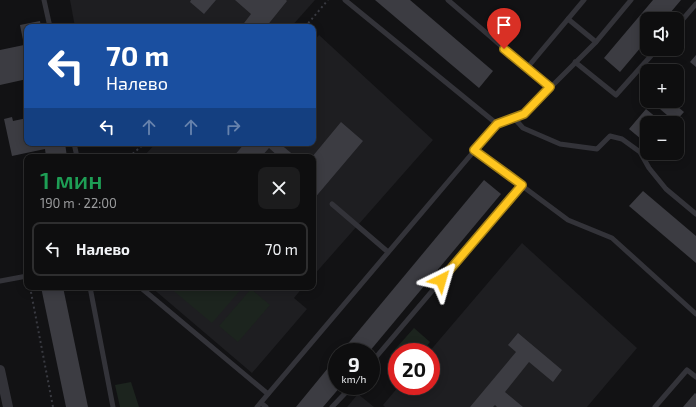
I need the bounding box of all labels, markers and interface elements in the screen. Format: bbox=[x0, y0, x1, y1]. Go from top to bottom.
pin bbox=[487, 8, 521, 49]
map controls bbox=[640, 12, 684, 160]
button: sound bbox=[640, 12, 684, 56]
icon: arrive bbox=[493, 14, 515, 36]
text: 70 m bbox=[106, 38, 169, 72]
icon: left bbox=[40, 40, 92, 92]
button: + bbox=[640, 64, 684, 108]
text: Налево bbox=[106, 72, 168, 94]
icon: left bbox=[96, 116, 118, 138]
icon: ahead bbox=[138, 116, 160, 138]
icon: ahead bbox=[180, 116, 202, 138]
icon: right bbox=[222, 116, 244, 138]
button: − bbox=[640, 116, 684, 160]
text: 1 мин bbox=[40, 165, 102, 194]
button: close bbox=[258, 167, 300, 209]
text: 190 m · 22:00 bbox=[40, 195, 117, 211]
icon: left bbox=[42, 238, 64, 260]
text: Налево bbox=[76, 240, 130, 258]
text: 70 m bbox=[265, 240, 298, 258]
position arrow bbox=[420, 259, 462, 301]
speed limit sign: 20 bbox=[388, 343, 440, 395]
text: 9 bbox=[348, 352, 360, 376]
text: km/h bbox=[342, 373, 366, 385]

